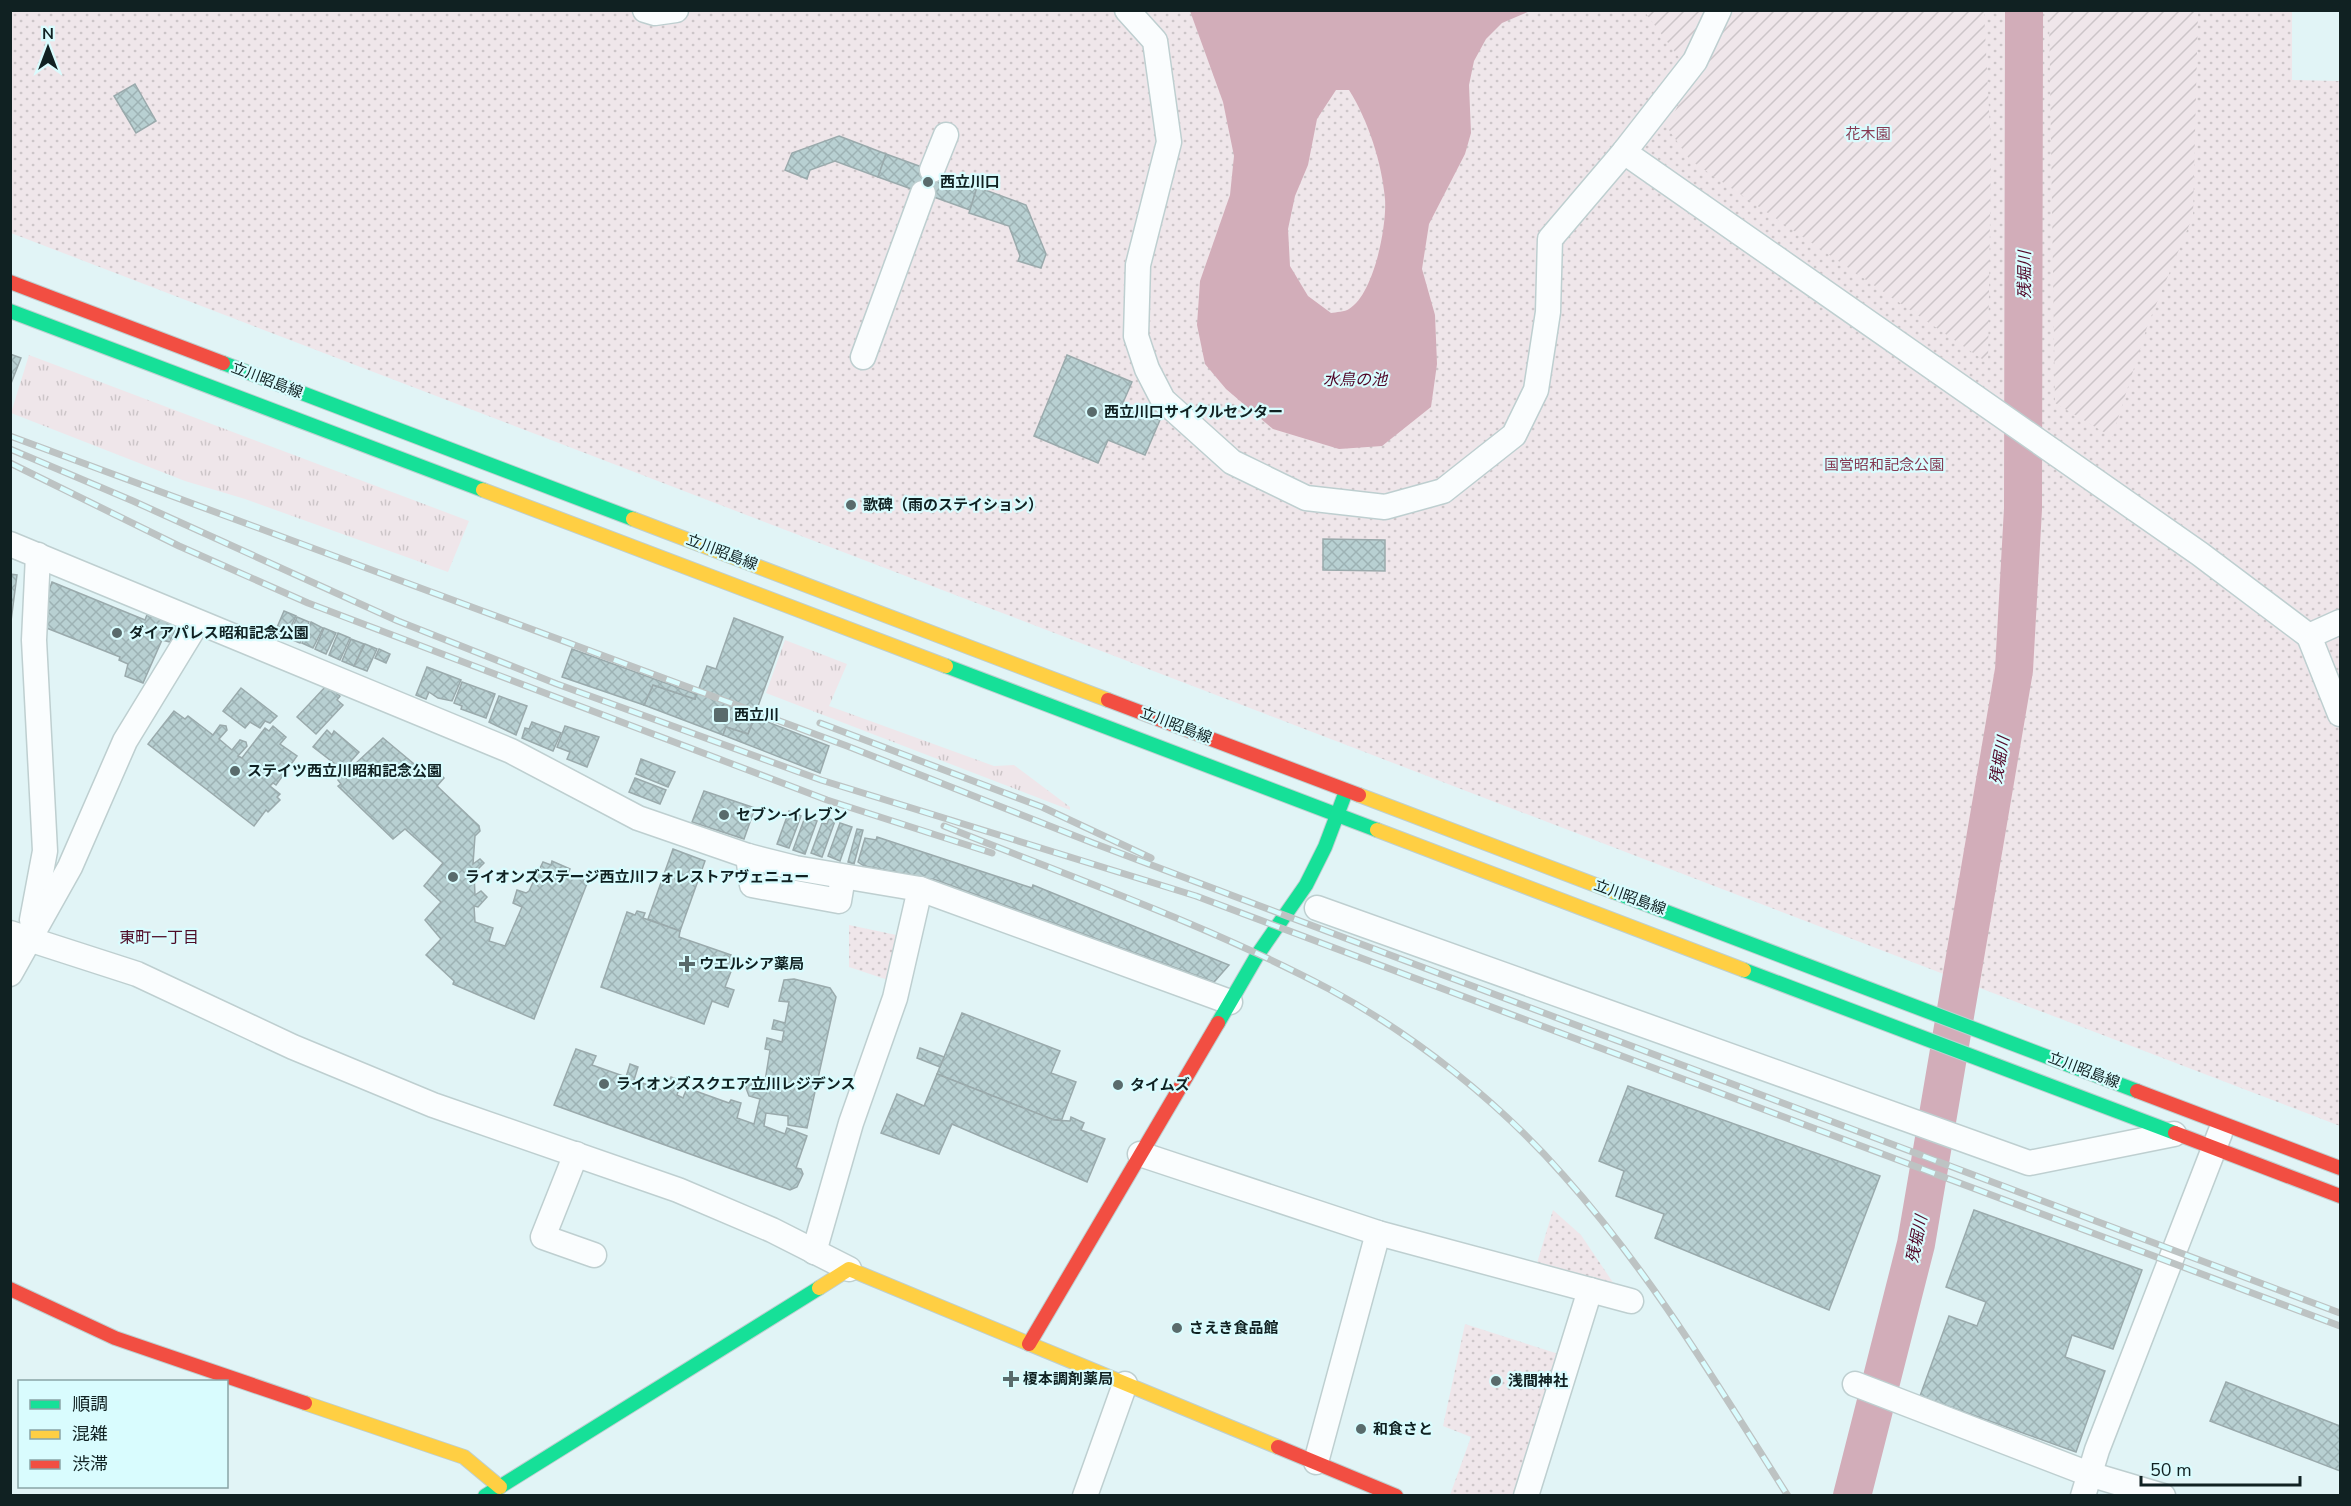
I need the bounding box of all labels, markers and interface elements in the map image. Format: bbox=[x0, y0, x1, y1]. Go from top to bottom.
north arrow bbox=[18, 18, 78, 78]
text: N bbox=[42, 23, 54, 45]
park label: 花木園 bbox=[1845, 124, 1891, 144]
place label: 西立川口 bbox=[940, 172, 1000, 192]
marker: 西立川口 bbox=[921, 175, 935, 189]
water label: 残堀川 bbox=[2014, 249, 2036, 299]
street label: 立川昭島線 bbox=[228, 357, 306, 403]
water label: 水鳥の池 bbox=[1323, 369, 1389, 391]
place label: 西立川口サイクルセンター bbox=[1104, 402, 1283, 422]
marker: 西立川口サイクルセンター bbox=[1085, 405, 1099, 419]
park label: 国営昭和記念公園 bbox=[1824, 455, 1944, 475]
place label: 歌碑（雨のステイション） bbox=[863, 495, 1043, 515]
marker: 歌碑（雨のステイション） bbox=[844, 498, 858, 512]
street label: 立川昭島線 bbox=[683, 529, 761, 575]
place label: ダイアパレス昭和記念公園 bbox=[129, 623, 309, 643]
marker: ダイアパレス昭和記念公園 bbox=[110, 626, 124, 640]
street label: 立川昭島線 bbox=[1137, 702, 1215, 748]
place label: 西立川 bbox=[734, 705, 779, 725]
marker: 西立川 bbox=[712, 706, 730, 724]
water label: 残堀川 bbox=[1985, 733, 2015, 786]
place label: ステイツ西立川昭和記念公園 bbox=[247, 761, 442, 781]
marker: ステイツ西立川昭和記念公園 bbox=[228, 764, 242, 778]
place label: セブン-イレブン bbox=[736, 805, 848, 825]
marker: セブン-イレブン bbox=[717, 808, 731, 822]
place label: ライオンズステージ西立川フォレストアヴェニュー bbox=[465, 867, 809, 887]
marker: ライオンズステージ西立川フォレストアヴェニュー bbox=[446, 870, 460, 884]
street label: 立川昭島線 bbox=[1591, 875, 1669, 919]
district label: 東町一丁目 bbox=[119, 927, 199, 949]
place label: ウエルシア薬局 bbox=[699, 954, 804, 974]
marker: ウエルシア薬局 bbox=[680, 957, 694, 971]
street label: 立川昭島線 bbox=[2045, 1047, 2123, 1093]
place label: ライオンズスクエア立川レジデンス bbox=[616, 1074, 855, 1094]
place label: タイムズ bbox=[1130, 1075, 1190, 1095]
marker: ライオンズスクエア立川レジデンス bbox=[597, 1077, 611, 1091]
marker: タイムズ bbox=[1111, 1078, 1125, 1092]
water label: 残堀川 bbox=[1901, 1211, 1933, 1265]
place label: さえき食品館 bbox=[1189, 1318, 1279, 1338]
marker: さえき食品館 bbox=[1170, 1321, 1184, 1335]
place label: 榎本調剤薬局 bbox=[1023, 1369, 1113, 1389]
place label: 浅間神社 bbox=[1508, 1371, 1568, 1391]
marker: 榎本調剤薬局 bbox=[1004, 1372, 1018, 1386]
marker: 浅間神社 bbox=[1489, 1374, 1503, 1388]
legend bbox=[18, 1380, 228, 1488]
text: 順調 bbox=[72, 1392, 108, 1416]
place label: 和食さと bbox=[1373, 1419, 1433, 1439]
text: 混雑 bbox=[72, 1422, 108, 1446]
marker: 和食さと bbox=[1354, 1422, 1368, 1436]
scale bar bbox=[2141, 1449, 2300, 1487]
text: 渋滞 bbox=[72, 1452, 108, 1476]
text: 50 m bbox=[2150, 1458, 2192, 1482]

